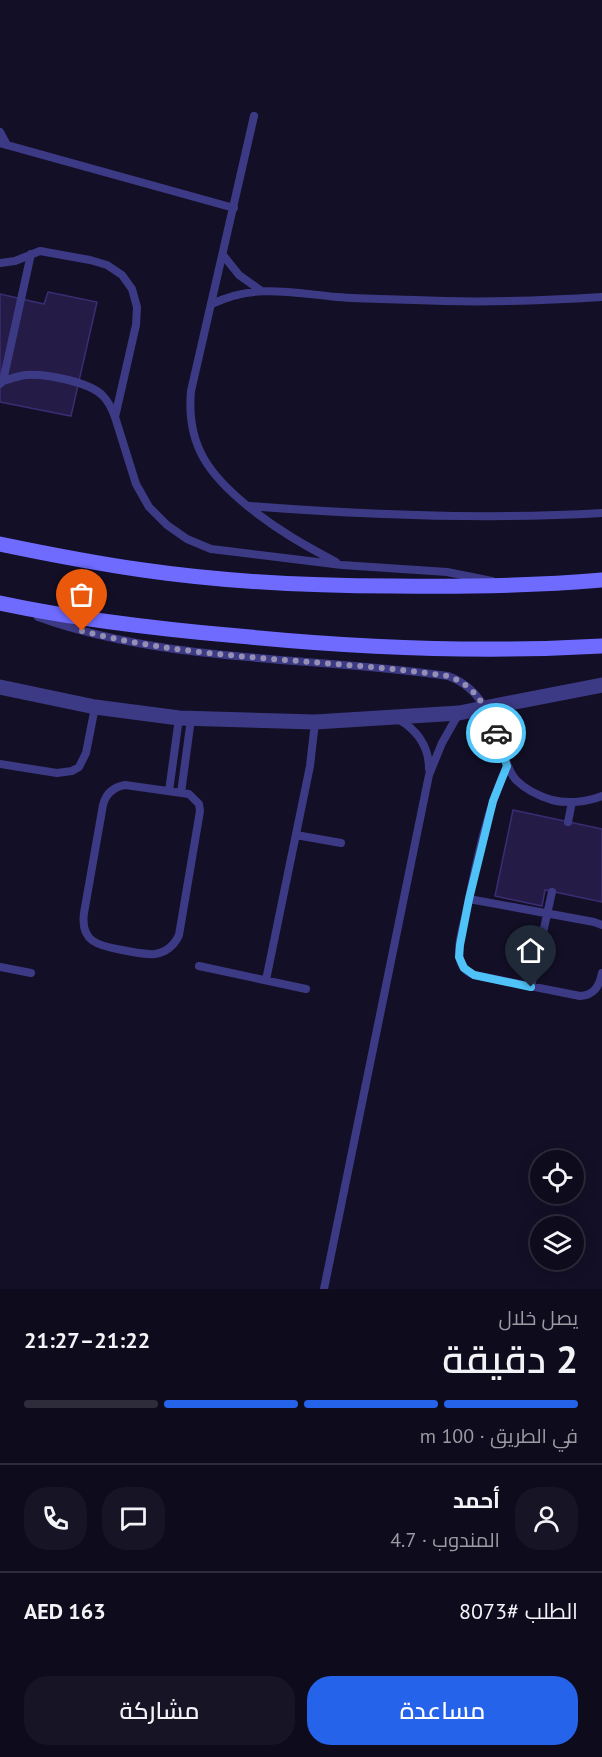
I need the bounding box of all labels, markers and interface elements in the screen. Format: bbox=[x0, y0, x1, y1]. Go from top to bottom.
pin bbox=[56, 569, 107, 631]
icon: bag bbox=[65, 578, 98, 611]
courier bbox=[466, 703, 526, 763]
icon: car bbox=[480, 717, 513, 750]
pin bbox=[505, 925, 556, 987]
icon: home bbox=[514, 934, 547, 967]
map controls bbox=[530, 1150, 584, 1270]
button: locate bbox=[530, 1150, 584, 1204]
button: layers bbox=[530, 1216, 584, 1270]
text: يصل خلال bbox=[498, 1305, 578, 1331]
text: 21:22–21:27 bbox=[24, 1326, 150, 1354]
text: 2 دقيقة bbox=[442, 1333, 578, 1384]
text: في الطريق · 100 m bbox=[420, 1423, 578, 1449]
text: أحمد bbox=[453, 1486, 500, 1514]
button: phone bbox=[24, 1487, 87, 1550]
button: chat bbox=[102, 1487, 165, 1550]
button: person bbox=[515, 1487, 578, 1550]
text: المندوب · 4.7 bbox=[390, 1527, 500, 1553]
text: AED 163 bbox=[24, 1597, 106, 1625]
text: الطلب #8073 bbox=[459, 1597, 578, 1625]
button: مشاركة bbox=[24, 1676, 295, 1745]
button: مساعدة bbox=[307, 1676, 578, 1745]

